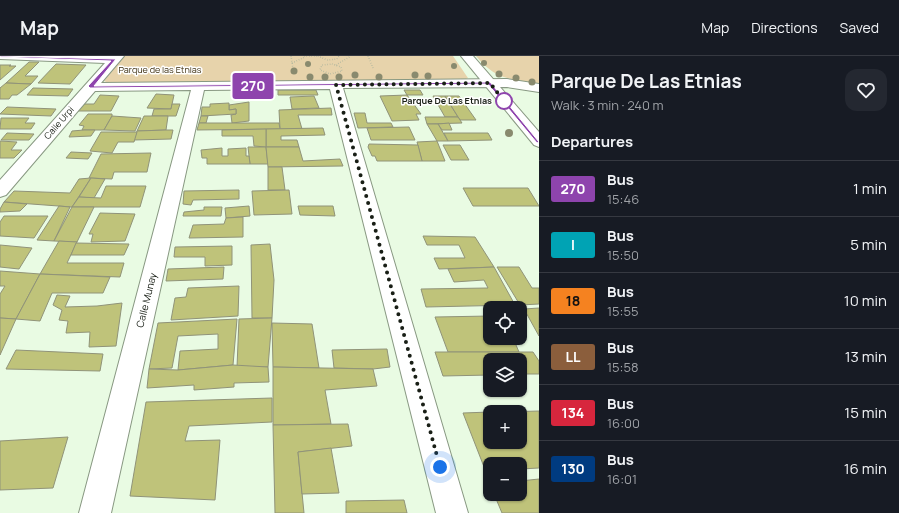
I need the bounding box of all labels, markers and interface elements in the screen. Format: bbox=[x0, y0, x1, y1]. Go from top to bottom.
text: Map bbox=[20, 15, 59, 41]
text: Map bbox=[701, 18, 729, 37]
text: Directions bbox=[751, 18, 818, 37]
text: Saved bbox=[840, 18, 879, 37]
park label: Parque de las Etnias bbox=[118, 63, 202, 76]
text: Parque De Las Etnias bbox=[551, 68, 742, 94]
button: heart bbox=[845, 69, 887, 111]
line badge: 270 bbox=[230, 73, 276, 99]
text: 270 bbox=[240, 76, 266, 95]
marker: Parque De Las Etnias bbox=[495, 92, 513, 110]
place label: Parque De Las Etnias bbox=[402, 94, 492, 107]
text: Walk · 3 min · 240 m bbox=[551, 96, 664, 114]
street label: Calle Urpi bbox=[41, 103, 77, 142]
text: Departures bbox=[551, 131, 633, 152]
text: Bus bbox=[607, 169, 634, 190]
text: 1 min bbox=[853, 178, 887, 199]
text: 270 bbox=[560, 179, 586, 198]
text: 15:46 bbox=[607, 190, 639, 208]
text: Bus bbox=[607, 225, 634, 246]
text: 5 min bbox=[850, 234, 887, 255]
text: I bbox=[571, 235, 575, 254]
text: 15:50 bbox=[607, 246, 639, 264]
street label: Calle Munay bbox=[132, 270, 160, 329]
text: Bus bbox=[607, 281, 634, 302]
text: 10 min bbox=[844, 290, 887, 311]
text: 18 bbox=[566, 291, 580, 310]
map controls bbox=[483, 301, 527, 501]
button: locate bbox=[483, 301, 527, 345]
text: 15:55 bbox=[607, 302, 638, 320]
text: Bus bbox=[607, 337, 634, 358]
text: 13 min bbox=[845, 346, 887, 367]
text: LL bbox=[566, 347, 580, 366]
button: layers bbox=[483, 353, 527, 397]
text: 15:58 bbox=[607, 358, 639, 376]
text: Bus bbox=[607, 393, 634, 414]
text: 15 min bbox=[844, 402, 887, 423]
text: 134 bbox=[562, 403, 584, 422]
button: + bbox=[483, 405, 527, 449]
text: 16:00 bbox=[607, 414, 640, 432]
text: Bus bbox=[607, 449, 634, 470]
your location bbox=[430, 457, 450, 477]
button: − bbox=[483, 457, 527, 501]
text: 16 min bbox=[844, 458, 887, 479]
text: 130 bbox=[561, 459, 585, 478]
text: 16:01 bbox=[607, 470, 637, 488]

